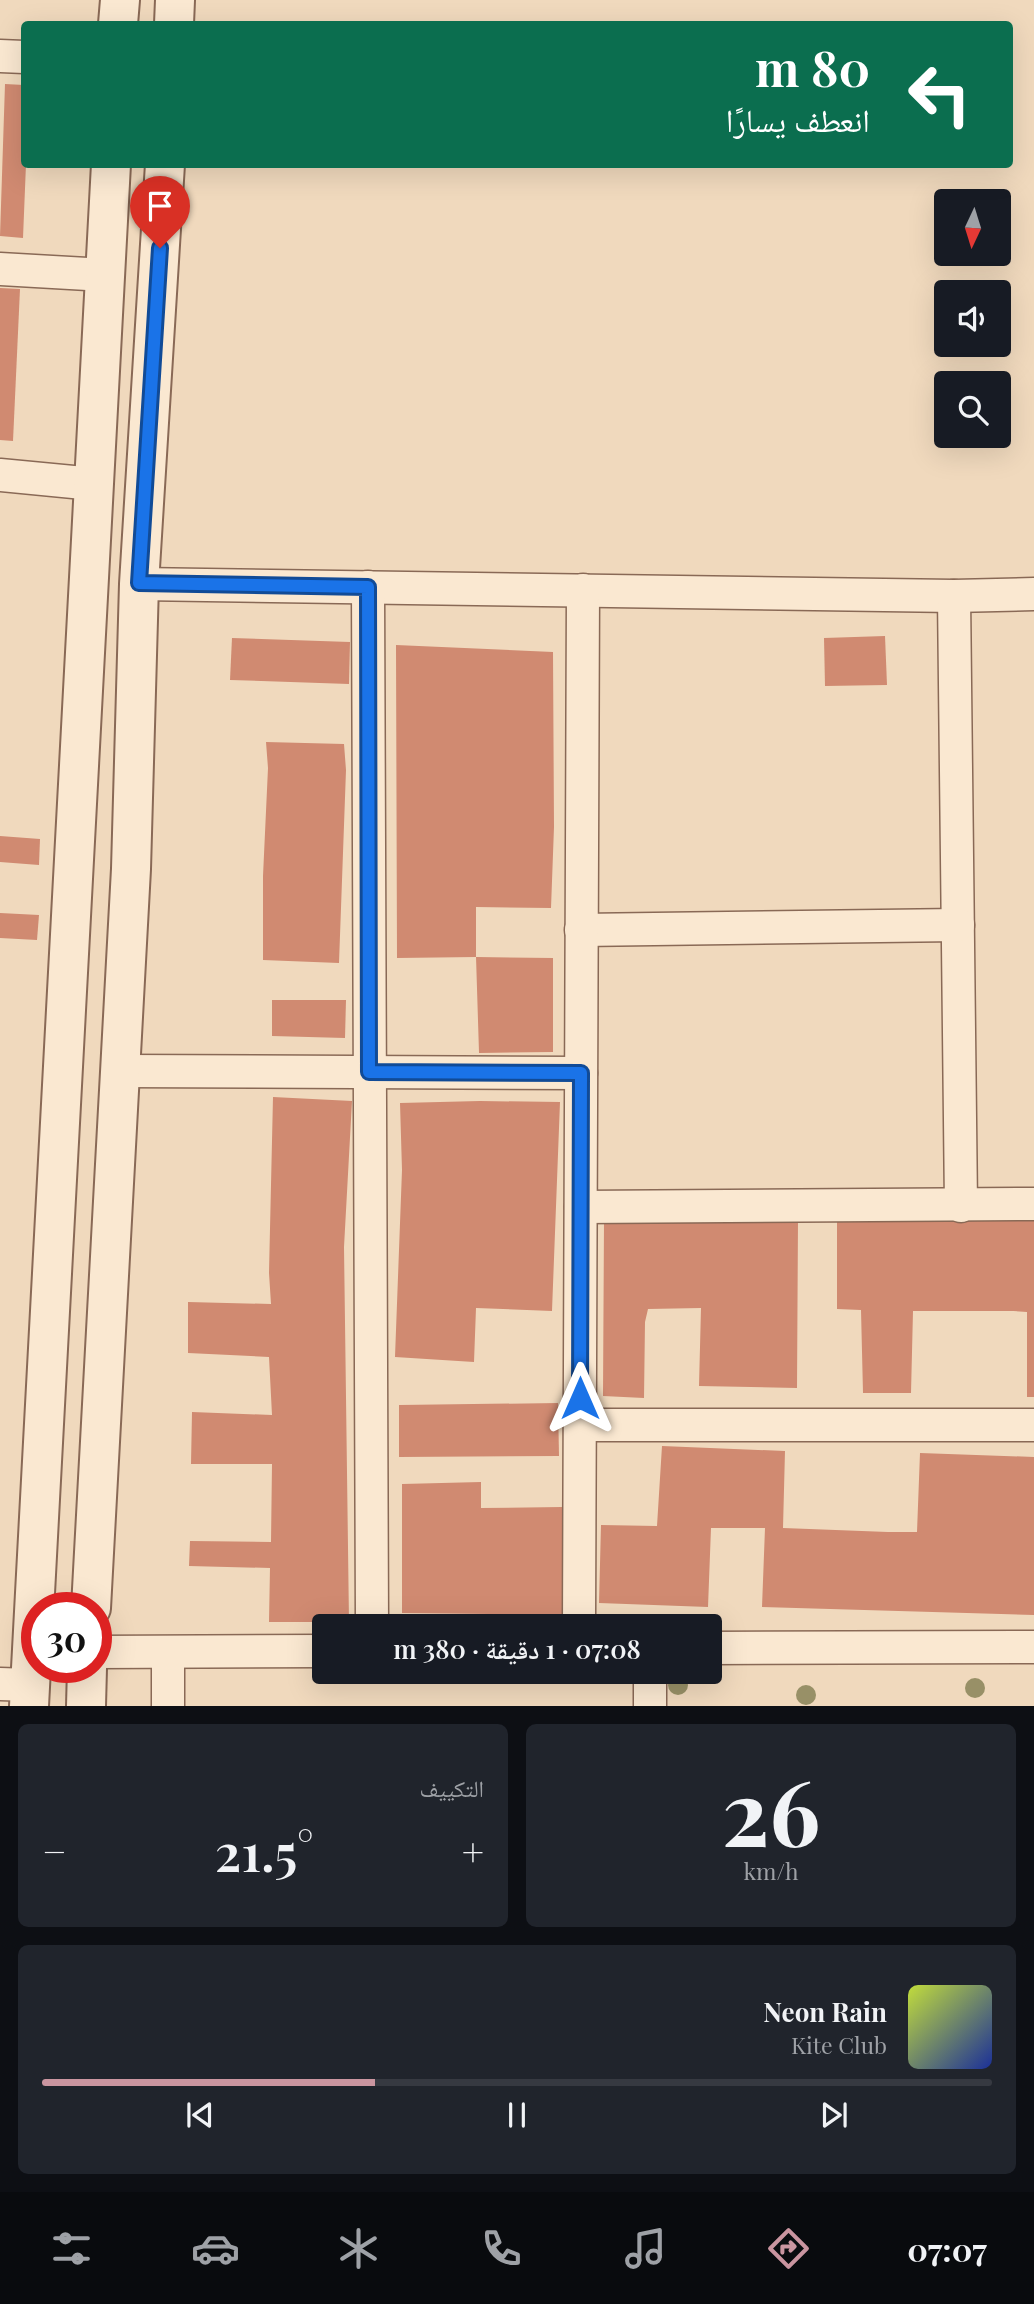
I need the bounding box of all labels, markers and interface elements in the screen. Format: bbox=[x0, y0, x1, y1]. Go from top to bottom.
text: 80 m bbox=[755, 34, 870, 99]
icon: left bbox=[894, 49, 985, 140]
text: انعطف يسارًا bbox=[726, 97, 870, 140]
pin bbox=[130, 176, 190, 248]
icon: arrive bbox=[141, 187, 179, 225]
north arrow bbox=[934, 189, 1012, 266]
map controls bbox=[934, 189, 1011, 448]
button: sound bbox=[934, 280, 1011, 357]
button: search bbox=[934, 371, 1011, 448]
position arrow bbox=[543, 1361, 617, 1435]
speed limit sign: 30 bbox=[21, 1592, 112, 1683]
text: 07:08 · 1 دقيقة · 380 m bbox=[393, 1631, 641, 1666]
text: 26 bbox=[722, 1749, 820, 1870]
text: التكييف bbox=[419, 1772, 484, 1803]
text: 21.5° bbox=[215, 1816, 314, 1885]
text: − bbox=[42, 1825, 67, 1876]
text: + bbox=[462, 1825, 484, 1876]
text: km/h bbox=[743, 1855, 799, 1886]
text: Neon Rain bbox=[763, 1994, 887, 2029]
text: Kite Club bbox=[791, 2029, 887, 2060]
icon: previous bbox=[181, 2096, 219, 2134]
icon: pause bbox=[498, 2096, 536, 2134]
icon: next bbox=[815, 2096, 853, 2134]
icon: filters bbox=[47, 2224, 96, 2273]
icon: car bbox=[191, 2224, 240, 2273]
icon: climate bbox=[334, 2224, 383, 2273]
icon: phone bbox=[477, 2224, 526, 2273]
icon: music bbox=[621, 2224, 670, 2273]
icon: directions bbox=[764, 2224, 813, 2273]
text: 07:07 bbox=[907, 2227, 987, 2270]

